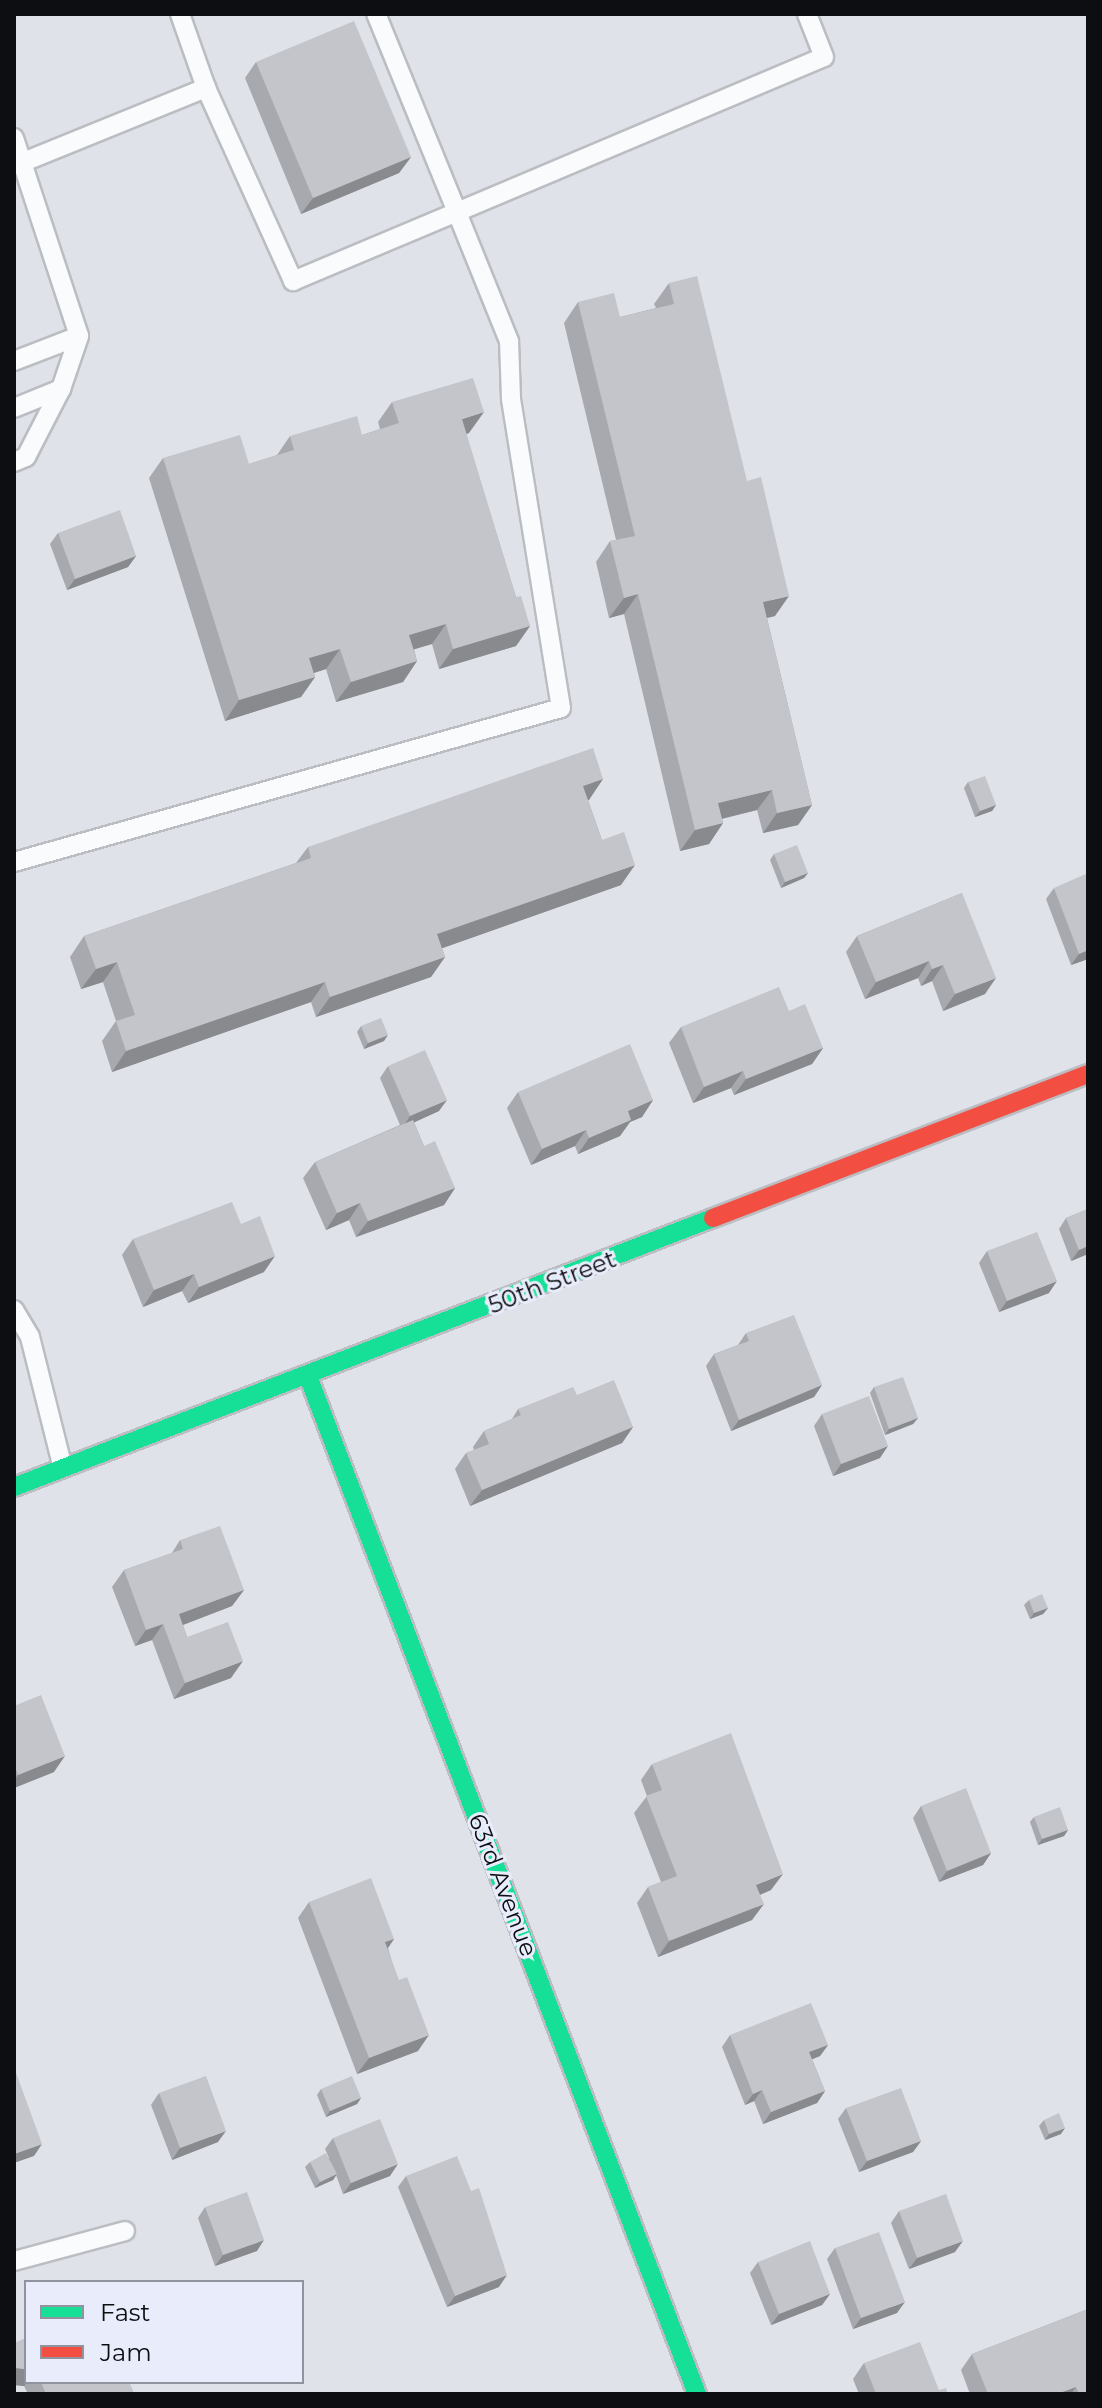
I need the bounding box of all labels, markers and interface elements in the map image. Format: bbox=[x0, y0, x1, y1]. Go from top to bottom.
street label: 50th Street bbox=[484, 1244, 620, 1320]
street label: 63rd Avenue bbox=[463, 1810, 543, 1960]
legend bbox=[24, 2280, 304, 2384]
text: Fast bbox=[100, 2298, 150, 2327]
text: Jam bbox=[100, 2338, 152, 2367]

